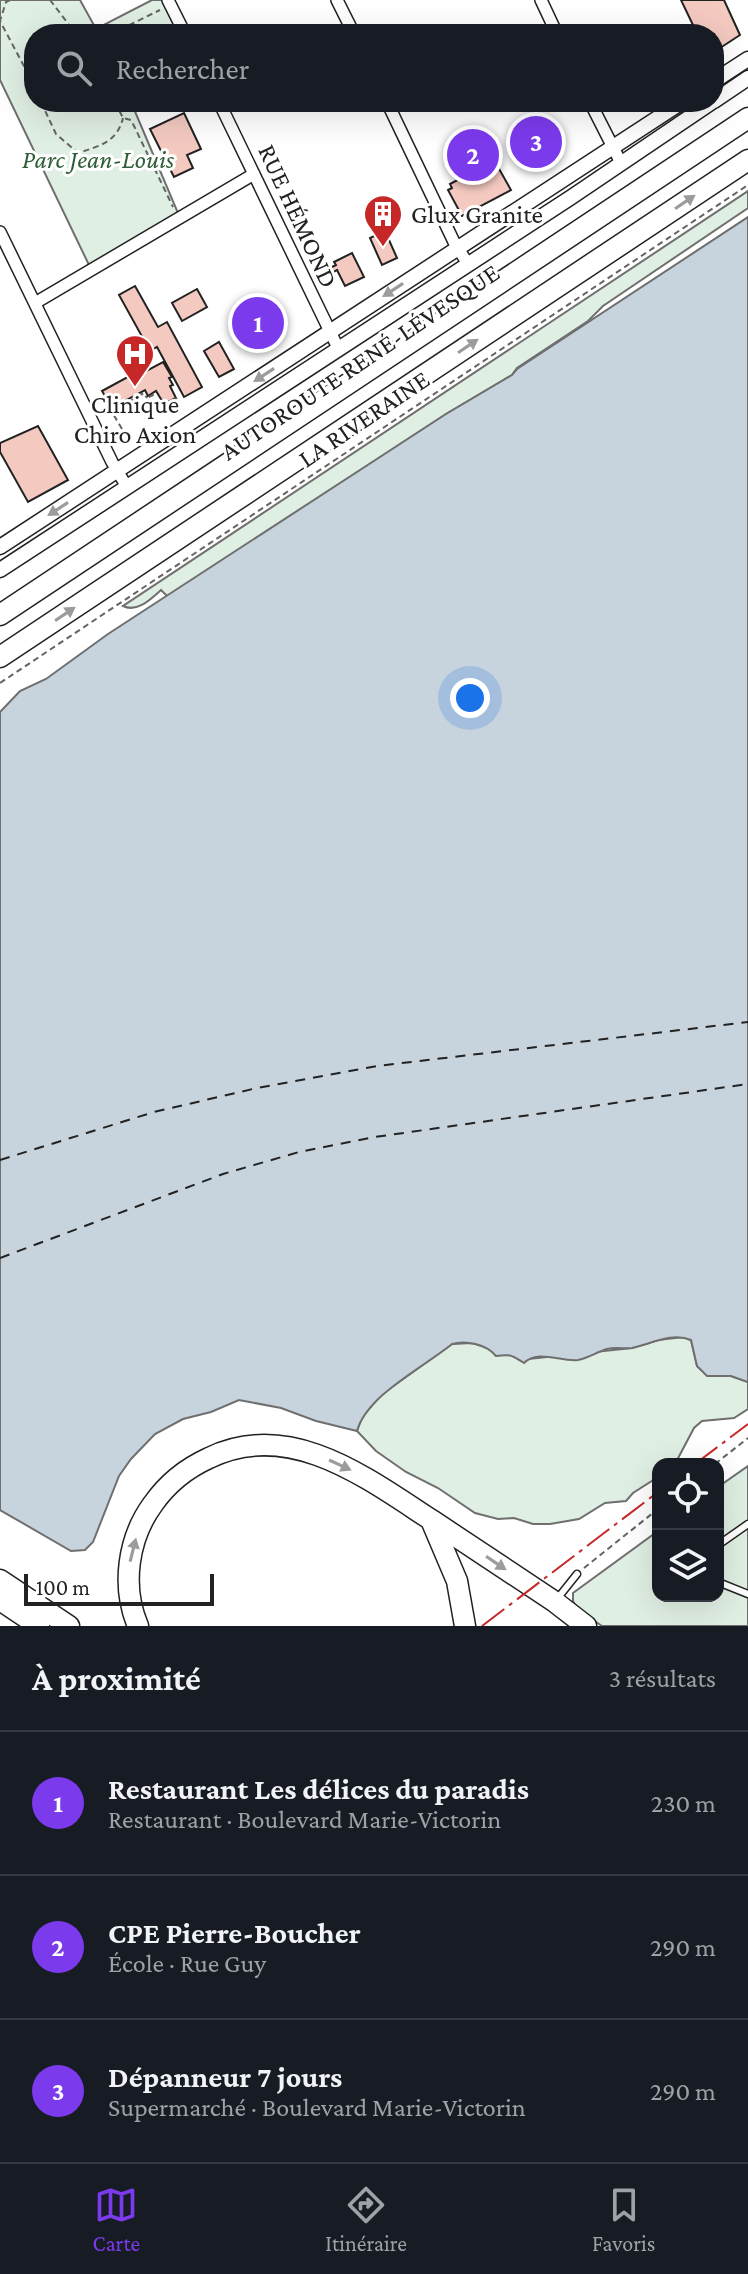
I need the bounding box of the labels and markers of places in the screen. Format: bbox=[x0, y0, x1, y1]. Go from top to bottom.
pin: 3 bbox=[510, 112, 562, 172]
pin: 2 bbox=[447, 125, 499, 185]
building icon: Glux Granite bbox=[362, 193, 404, 248]
place label: Glux Granite bbox=[411, 200, 543, 229]
pin: 1 bbox=[232, 293, 284, 353]
hospital icon: Clinique Chiro Axion bbox=[114, 333, 156, 388]
place label: Clinique Chiro Axion bbox=[74, 390, 196, 449]

